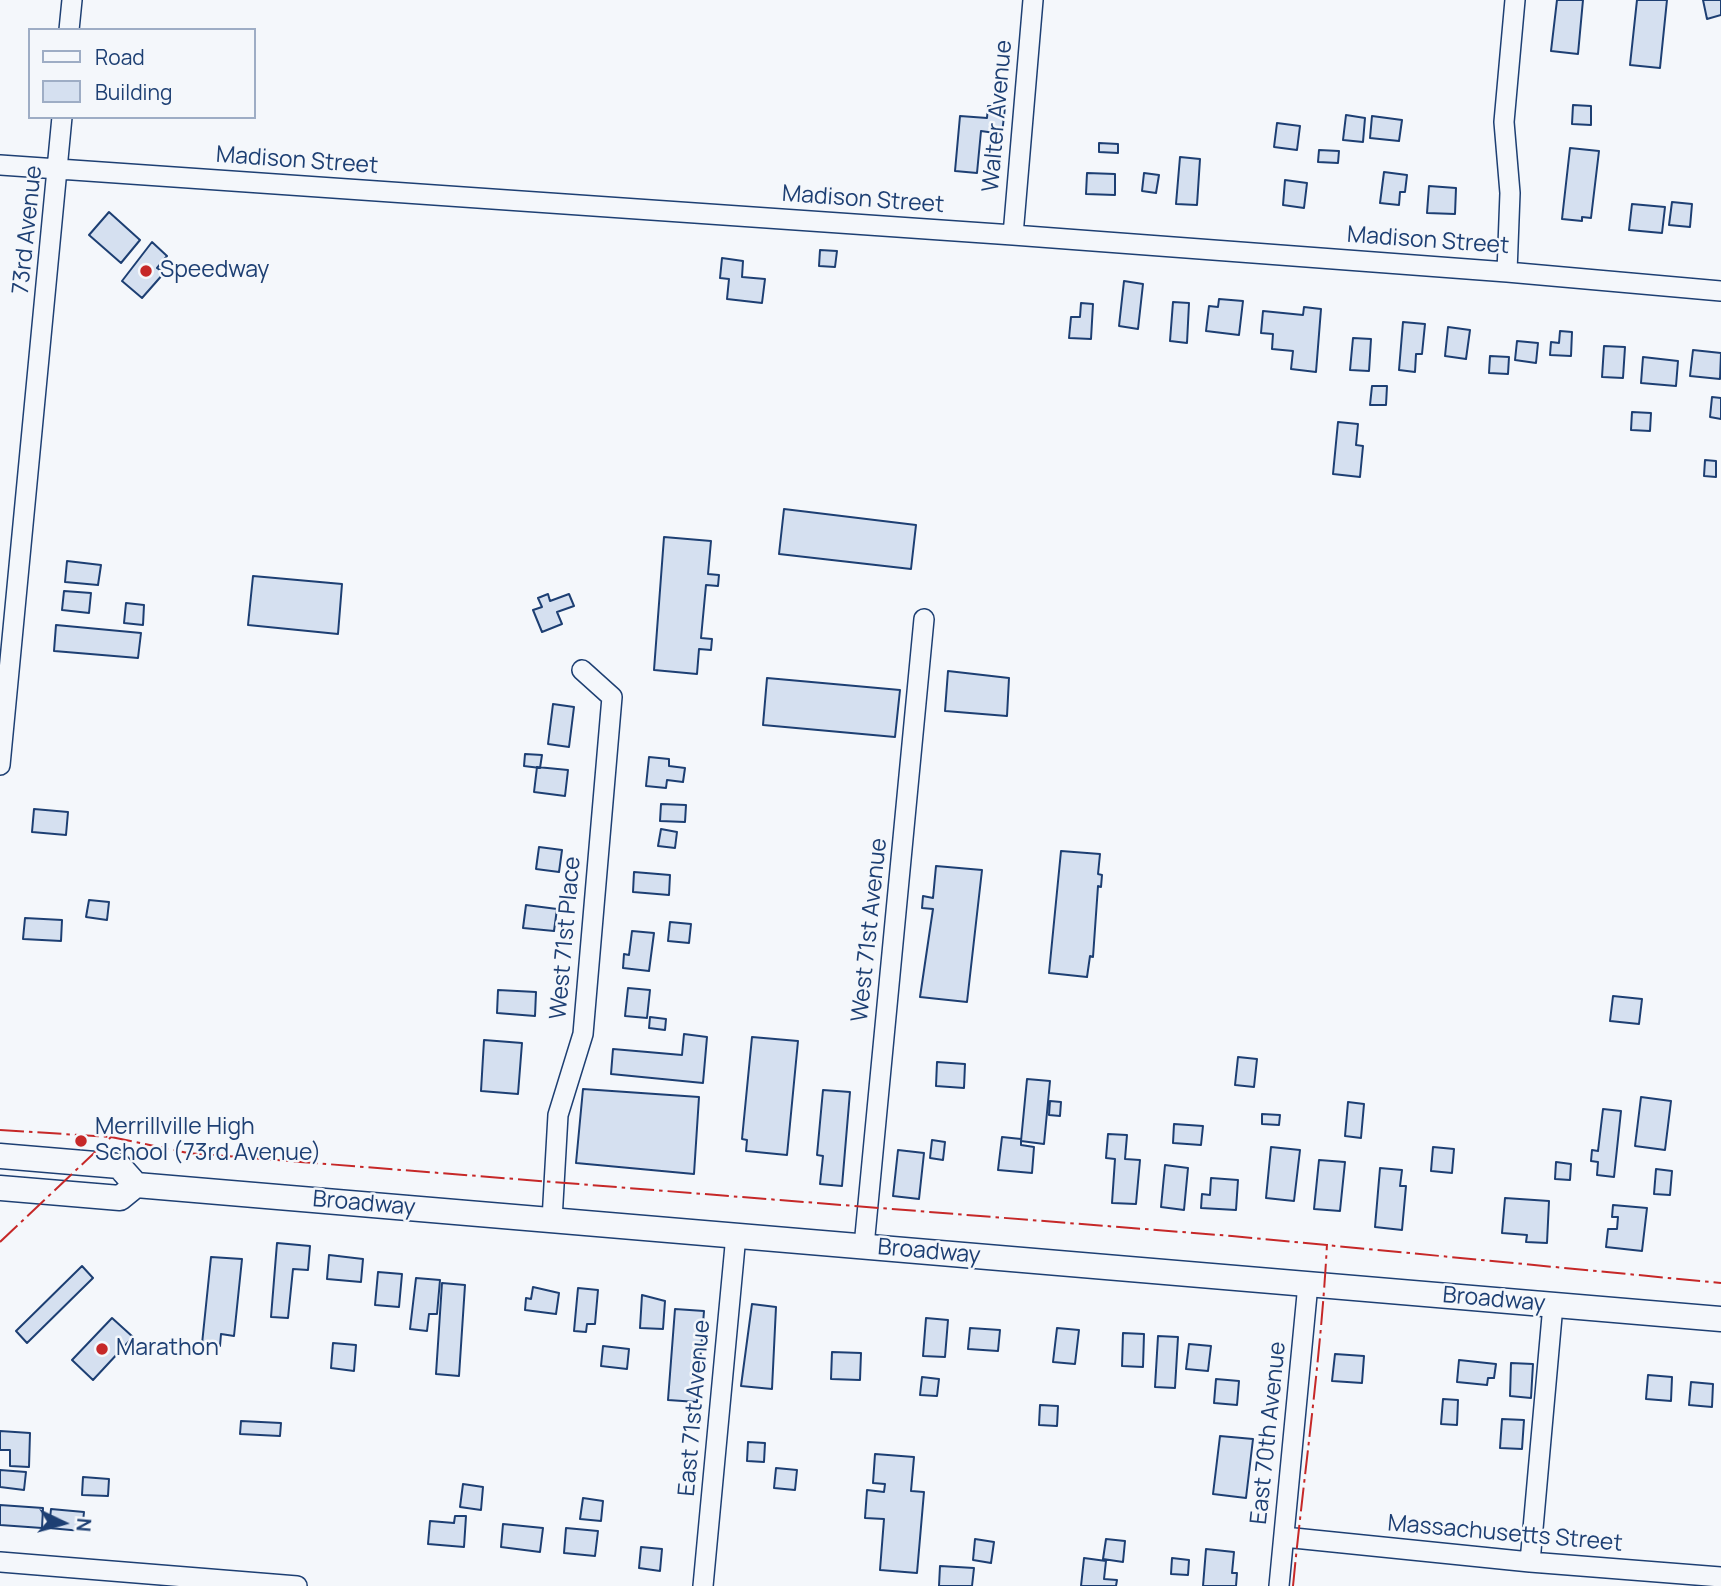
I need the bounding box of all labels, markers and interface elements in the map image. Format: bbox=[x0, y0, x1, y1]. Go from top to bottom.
legend bbox=[28, 28, 256, 119]
street label: Walter Avenue bbox=[978, 39, 1018, 193]
text: Road bbox=[95, 43, 145, 71]
text: Building bbox=[95, 78, 172, 106]
street label: Madison Street bbox=[215, 142, 379, 180]
street label: 73rd Avenue bbox=[8, 164, 48, 296]
street label: Madison Street bbox=[781, 181, 945, 219]
street label: Madison Street bbox=[1346, 222, 1510, 260]
place label: Speedway bbox=[160, 257, 269, 285]
marker: Speedway bbox=[138, 263, 154, 279]
street label: West 71st Avenue bbox=[847, 837, 893, 1023]
street label: West 71st Place bbox=[545, 855, 587, 1021]
place label: Merrillville High School (73rd Avenue) bbox=[95, 1114, 321, 1168]
marker: Merrillville High School (73rd Avenue) bbox=[73, 1133, 89, 1149]
street label: Broadway bbox=[311, 1186, 417, 1222]
street label: Broadway bbox=[876, 1234, 982, 1270]
street label: Broadway bbox=[1441, 1282, 1547, 1318]
street label: East 71st Avenue bbox=[674, 1319, 716, 1497]
place label: Marathon bbox=[116, 1335, 219, 1363]
street label: East 70th Avenue bbox=[1246, 1340, 1292, 1526]
marker: Marathon bbox=[94, 1341, 110, 1357]
north arrow bbox=[28, 1488, 98, 1558]
street label: Massachusetts Street bbox=[1386, 1510, 1624, 1558]
text: N bbox=[70, 1517, 97, 1533]

